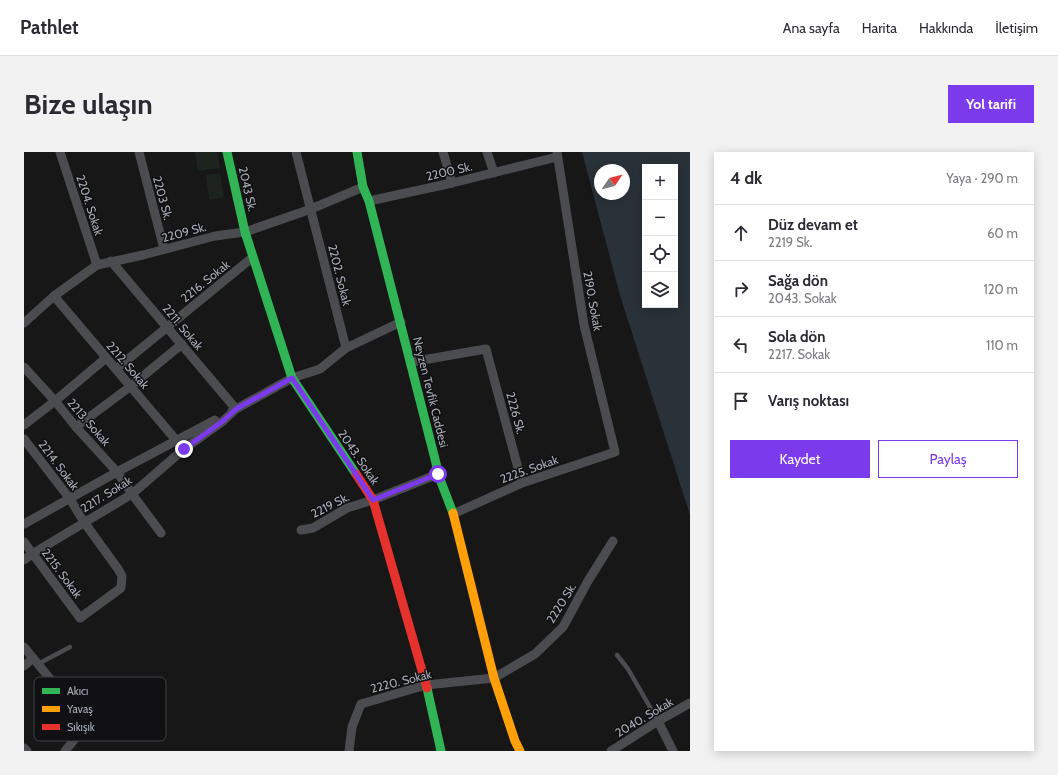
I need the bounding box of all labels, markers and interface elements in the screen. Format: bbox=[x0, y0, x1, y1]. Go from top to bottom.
text: Pathlet bbox=[20, 16, 79, 39]
text: Ana sayfa bbox=[783, 19, 840, 37]
text: Harita bbox=[862, 19, 897, 37]
text: Hakkında bbox=[919, 19, 973, 37]
text: İletişim bbox=[995, 19, 1038, 37]
button: Yol tarifi bbox=[948, 85, 1034, 123]
text: Bize ulaşın bbox=[24, 87, 153, 121]
street label: 2200 Sk. bbox=[424, 158, 474, 184]
north arrow bbox=[594, 164, 630, 200]
map controls bbox=[642, 164, 678, 308]
button: + bbox=[642, 164, 678, 200]
street label: 2043 Sk. bbox=[236, 165, 260, 213]
text: 4 dk bbox=[730, 168, 762, 188]
text: Yaya · 290 m bbox=[946, 170, 1018, 186]
street label: 2204. Sokak bbox=[73, 173, 107, 238]
street label: 2203 Sk. bbox=[150, 174, 176, 222]
button: − bbox=[642, 200, 678, 236]
text: Düz devam et bbox=[768, 216, 858, 234]
street label: 2209 Sk. bbox=[160, 219, 208, 245]
icon: ahead bbox=[730, 222, 752, 244]
text: 60 m bbox=[987, 225, 1018, 241]
text: 2219 Sk. bbox=[768, 234, 812, 250]
button: locate bbox=[642, 236, 678, 272]
street label: 2202. Sokak bbox=[325, 243, 355, 308]
street label: 2216. Sokak bbox=[178, 256, 233, 305]
street label: 2190. Sokak bbox=[580, 270, 606, 333]
button: layers bbox=[642, 272, 678, 308]
text: Sağa dön bbox=[768, 272, 828, 290]
icon: right bbox=[730, 278, 752, 300]
text: 120 m bbox=[984, 281, 1018, 297]
text: 2043. Sokak bbox=[768, 290, 837, 306]
street label: 2211. Sokak bbox=[159, 301, 207, 354]
text: Sola dön bbox=[768, 328, 825, 346]
icon: left bbox=[730, 334, 752, 356]
street label: Neyzen Tevfik Caddesi bbox=[410, 335, 452, 449]
text: 110 m bbox=[986, 337, 1018, 353]
street label: 2212. Sokak bbox=[103, 338, 153, 392]
text: 2217. Sokak bbox=[768, 346, 830, 362]
street label: 2226 Sk. bbox=[503, 390, 529, 436]
icon: arrive bbox=[730, 390, 752, 412]
text: Varış noktası bbox=[768, 392, 849, 410]
street label: 2213. Sokak bbox=[64, 395, 114, 449]
street label: 2043. Sokak bbox=[335, 427, 383, 488]
street label: 2214. Sokak bbox=[35, 437, 83, 493]
route end bbox=[175, 440, 193, 458]
button: Kaydet bbox=[730, 440, 870, 478]
button: Paylaş bbox=[878, 440, 1018, 478]
street label: 2225. Sokak bbox=[498, 451, 561, 486]
route start bbox=[429, 465, 447, 483]
street label: 2217. Sokak bbox=[78, 472, 135, 516]
street label: 2219 Sk. bbox=[308, 489, 352, 521]
street label: 2215. Sokak bbox=[38, 545, 86, 601]
street label: 2220 Sk. bbox=[543, 580, 579, 626]
street label: 2220. Sokak bbox=[369, 666, 434, 696]
legend bbox=[34, 677, 166, 741]
text: Akıcı bbox=[67, 684, 88, 698]
street label: 2040. Sokak bbox=[612, 694, 676, 740]
text: Yavaş bbox=[66, 702, 93, 716]
text: Sıkışık bbox=[67, 720, 95, 734]

